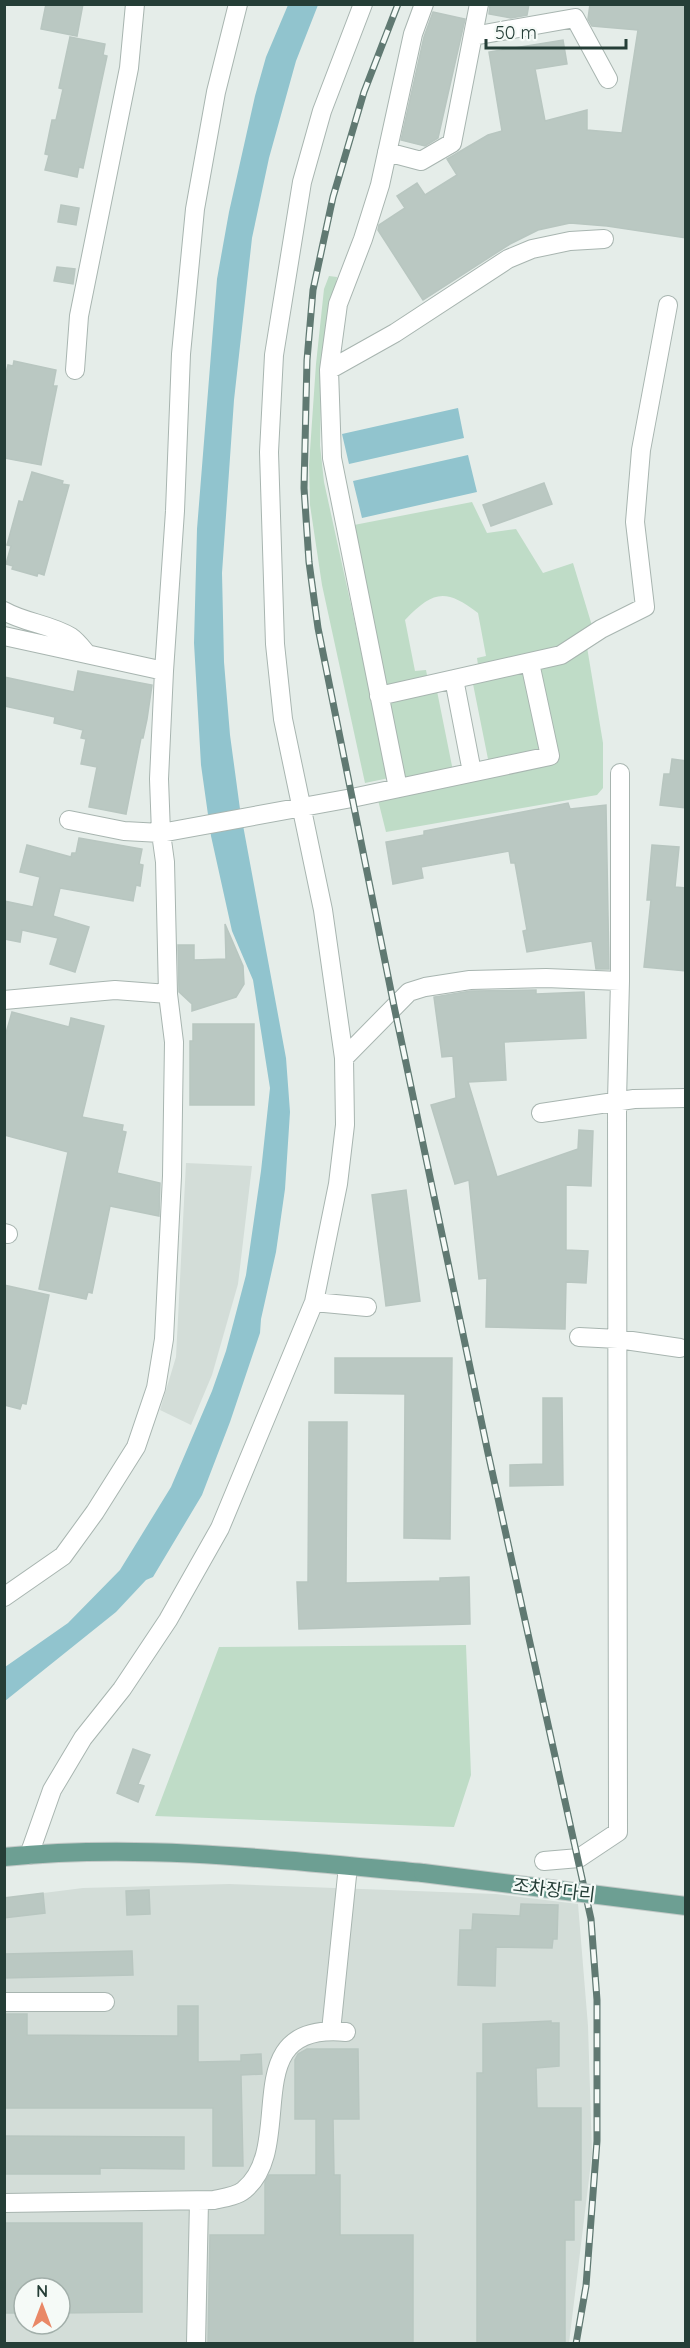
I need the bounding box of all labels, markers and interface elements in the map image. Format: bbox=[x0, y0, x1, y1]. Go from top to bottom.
scale bar bbox=[486, 12, 626, 50]
text: 50 m bbox=[495, 21, 537, 44]
street label: 조차장다리 bbox=[512, 1873, 597, 1906]
north arrow bbox=[12, 2276, 72, 2336]
text: N bbox=[36, 2281, 48, 2301]

